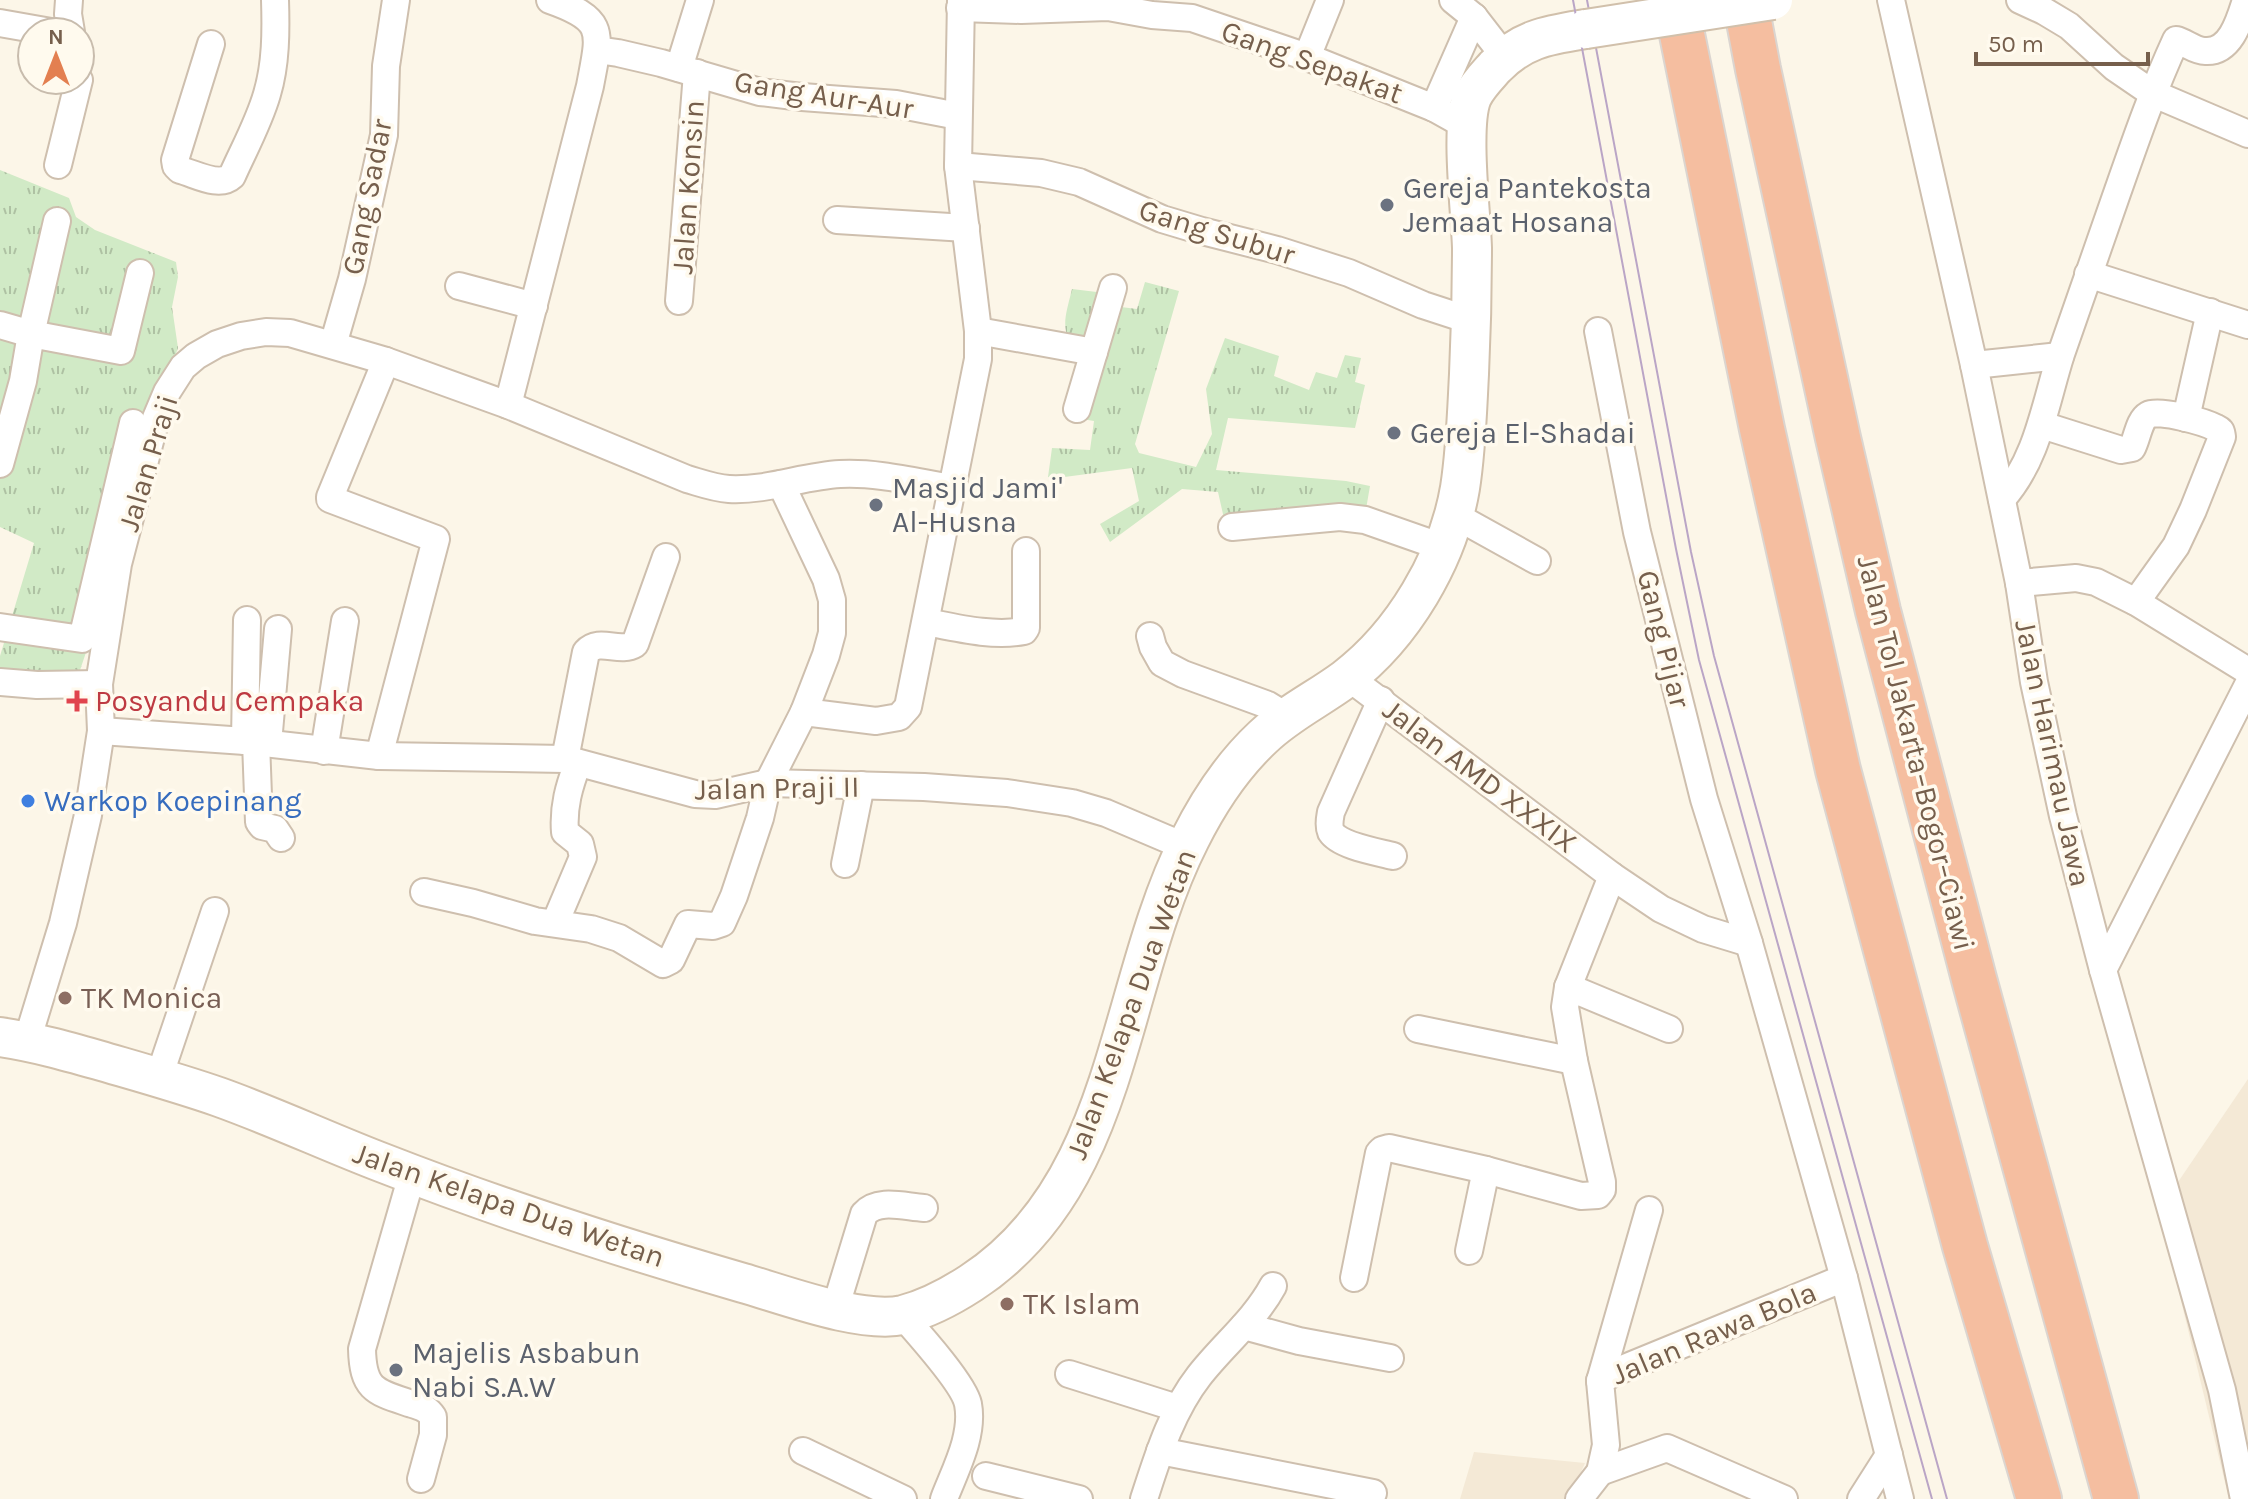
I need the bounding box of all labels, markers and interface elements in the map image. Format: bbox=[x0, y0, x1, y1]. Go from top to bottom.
street label: Gang Sepakat bbox=[1216, 13, 1408, 111]
north arrow bbox=[16, 16, 96, 96]
scale bar bbox=[1976, 16, 2148, 66]
text: N bbox=[48, 24, 64, 50]
text: 50 m bbox=[1988, 30, 2044, 58]
street label: Gang Aur-Aur bbox=[732, 63, 916, 127]
street label: Jalan Konsin bbox=[664, 99, 712, 275]
street label: Gang Sadar bbox=[334, 116, 400, 278]
place label: Gereja Pantekosta Jemaat Hosana bbox=[1403, 170, 1652, 240]
street label: Gang Subur bbox=[1135, 191, 1299, 273]
marker: Gereja Pantekosta Jemaat Hosana bbox=[1378, 196, 1396, 214]
street label: Jalan Praji bbox=[110, 390, 186, 536]
place label: Gereja El-Shadai bbox=[1410, 415, 1636, 451]
marker: Gereja El-Shadai bbox=[1385, 424, 1403, 442]
place label: Masjid Jami' Al-Husna bbox=[892, 470, 1063, 540]
marker: Masjid Jami' Al-Husna bbox=[867, 496, 885, 514]
street label: Jalan Tol Jakarta–Bogor–Ciawi bbox=[1849, 552, 1983, 954]
street label: Gang Pijar bbox=[1630, 567, 1698, 712]
street label: Jalan Harimau Jawa bbox=[2007, 616, 2099, 890]
place label: Posyandu Cempaka bbox=[95, 683, 364, 719]
marker: Posyandu Cempaka bbox=[66, 690, 88, 712]
street label: Jalan AMD XXXIX bbox=[1376, 691, 1584, 861]
street label: Jalan Praji II bbox=[694, 769, 860, 807]
place label: Warkop Koepinang bbox=[44, 783, 301, 819]
marker: Warkop Koepinang bbox=[19, 792, 37, 810]
street label: Jalan Kelapa Dua Wetan bbox=[1058, 844, 1204, 1164]
place label: TK Monica bbox=[81, 980, 222, 1016]
marker: TK Monica bbox=[56, 989, 74, 1007]
street label: Jalan Kelapa Dua Wetan bbox=[348, 1135, 670, 1275]
street label: Jalan Rawa Bola bbox=[1606, 1274, 1822, 1392]
place label: TK Islam bbox=[1023, 1286, 1141, 1322]
marker: TK Islam bbox=[998, 1295, 1016, 1313]
place label: Majelis Asbabun Nabi S.A.W bbox=[412, 1335, 640, 1405]
marker: Majelis Asbabun Nabi S.A.W bbox=[387, 1361, 405, 1379]

